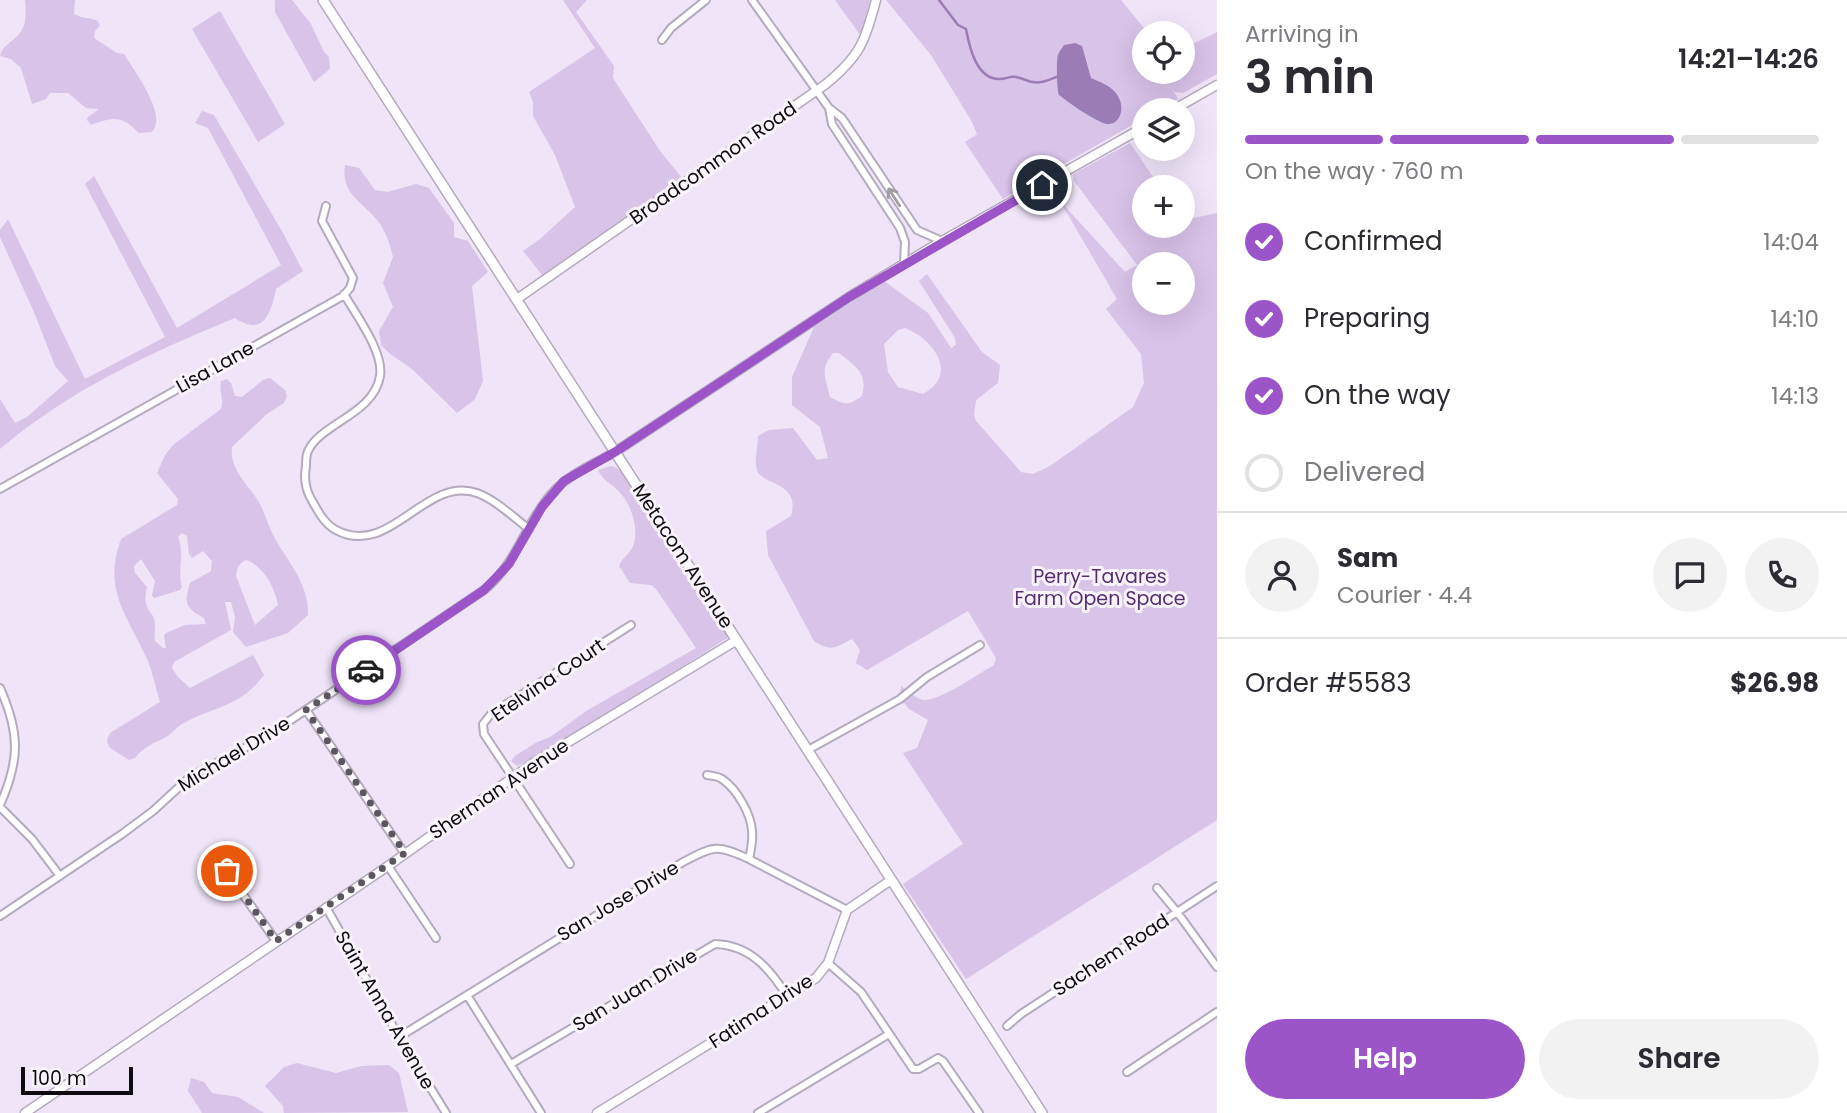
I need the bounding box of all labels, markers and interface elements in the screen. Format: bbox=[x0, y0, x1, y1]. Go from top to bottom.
text: Arriving in bbox=[1245, 18, 1359, 50]
map controls bbox=[1132, 21, 1195, 315]
button: locate bbox=[1132, 21, 1195, 84]
text: 14:21–14:26 bbox=[1678, 41, 1819, 77]
text: 3 min bbox=[1245, 45, 1375, 109]
street label: Broadcommon Road bbox=[624, 95, 802, 231]
button: layers bbox=[1132, 98, 1195, 161]
pin bbox=[1012, 155, 1072, 215]
text: On the way · 760 m bbox=[1245, 155, 1463, 187]
icon: home bbox=[1023, 166, 1061, 204]
button: + bbox=[1132, 175, 1195, 238]
one-way arrow bbox=[886, 188, 900, 208]
icon: check bbox=[1245, 223, 1283, 261]
text: Confirmed bbox=[1304, 223, 1442, 259]
text: 14:04 bbox=[1763, 226, 1819, 258]
button: − bbox=[1132, 252, 1195, 315]
icon: check bbox=[1245, 300, 1283, 338]
text: Preparing bbox=[1304, 300, 1430, 336]
text: 14:10 bbox=[1770, 303, 1819, 335]
street label: Lisa Lane bbox=[171, 334, 259, 400]
icon: check bbox=[1245, 377, 1283, 415]
text: On the way bbox=[1304, 377, 1451, 413]
text: 14:13 bbox=[1771, 380, 1819, 412]
text: Delivered bbox=[1304, 454, 1425, 490]
street label: Metacom Avenue bbox=[626, 478, 740, 634]
button: person bbox=[1245, 538, 1319, 612]
button: chat bbox=[1653, 538, 1727, 612]
button: phone bbox=[1745, 538, 1819, 612]
text: Sam bbox=[1337, 540, 1398, 576]
park label: Perry-Tavares Farm Open Space bbox=[1014, 563, 1186, 612]
text: Courier · 4.4 bbox=[1337, 579, 1472, 611]
street label: Etelvina Court bbox=[486, 632, 610, 728]
courier bbox=[331, 635, 401, 705]
icon: car bbox=[347, 651, 385, 689]
text: Order #5583 bbox=[1245, 665, 1412, 701]
text: $26.98 bbox=[1730, 665, 1819, 701]
street label: Michael Drive bbox=[173, 710, 295, 798]
street label: Sherman Avenue bbox=[424, 732, 574, 846]
pin bbox=[197, 841, 257, 901]
icon: bag bbox=[208, 852, 246, 890]
street label: San Jose Drive bbox=[552, 854, 684, 948]
street label: Sachem Road bbox=[1048, 907, 1174, 1003]
street label: Saint Anna Avenue bbox=[329, 926, 441, 1094]
street label: San Juan Drive bbox=[568, 942, 702, 1038]
street label: Fatima Drive bbox=[704, 967, 818, 1055]
button: Help bbox=[1245, 1019, 1525, 1099]
button: Share bbox=[1539, 1019, 1819, 1099]
scale bar bbox=[21, 1064, 133, 1096]
text: 100 m bbox=[32, 1065, 87, 1092]

